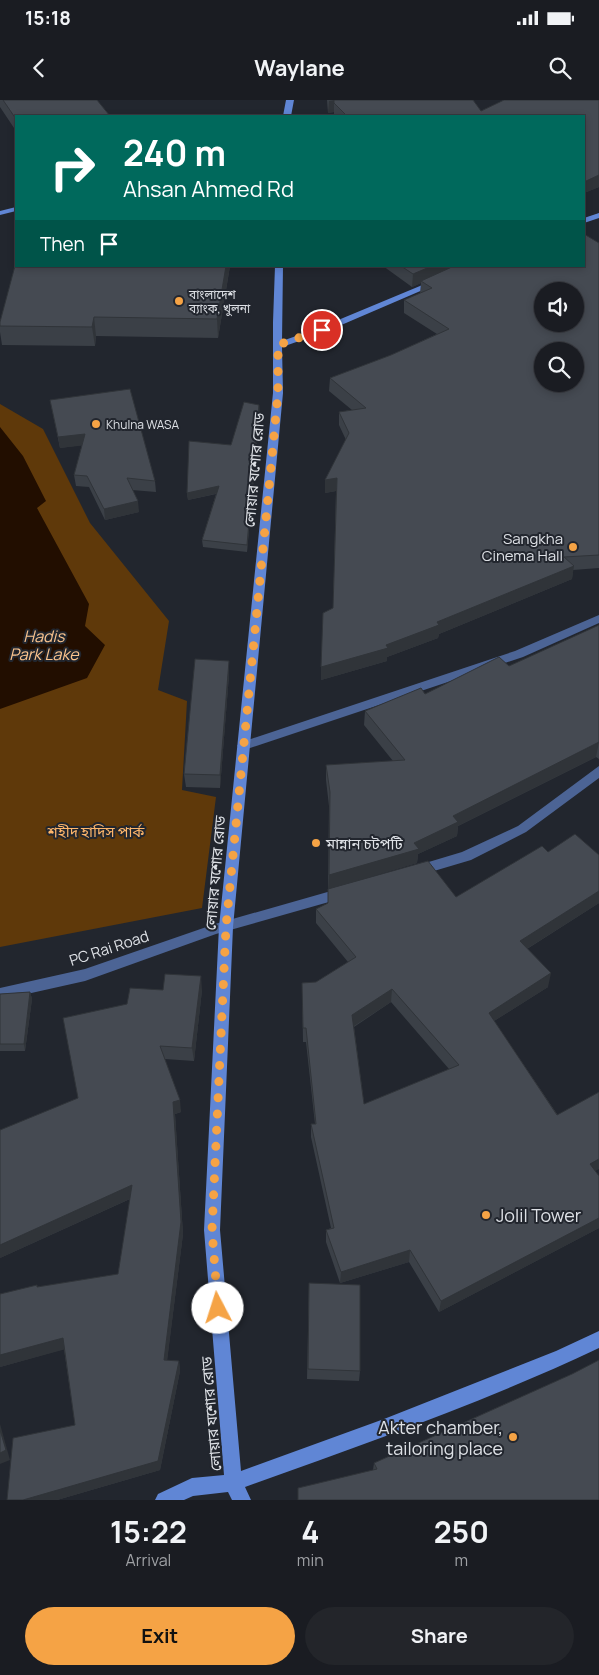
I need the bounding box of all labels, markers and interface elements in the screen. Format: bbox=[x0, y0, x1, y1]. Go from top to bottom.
text: 15:18 bbox=[25, 5, 71, 31]
text: Waylane bbox=[254, 53, 345, 83]
icon: back bbox=[25, 54, 53, 82]
icon: search bbox=[546, 54, 574, 82]
text: 240 m bbox=[123, 129, 226, 177]
icon: right bbox=[40, 135, 105, 200]
text: Ahsan Ahmed Rd bbox=[123, 174, 294, 204]
icon: arrive bbox=[95, 230, 123, 258]
text: Then bbox=[40, 231, 85, 257]
map controls bbox=[534, 282, 584, 392]
button: sound bbox=[534, 282, 584, 332]
place label: বাংলাদেশ ব্যাংক, খুলনা bbox=[188, 286, 251, 317]
marker: বাংলাদেশ ব্যাংক, খুলনা bbox=[173, 295, 185, 307]
pin bbox=[301, 309, 343, 351]
icon: arrive bbox=[308, 316, 336, 344]
button: search bbox=[534, 342, 584, 392]
street label: লোয়ার যশোর রোড bbox=[239, 411, 270, 528]
place label: Khulna WASA bbox=[106, 416, 180, 433]
marker: Khulna WASA bbox=[90, 418, 102, 430]
place label: Sangkha Cinema Hall bbox=[482, 528, 563, 566]
marker: Sangkha Cinema Hall bbox=[567, 541, 579, 553]
water label: Hadis Park Lake bbox=[9, 625, 80, 665]
street label: লোয়ার যশোর রোড bbox=[200, 814, 231, 931]
park label: শহীদ হাদিস পার্ক bbox=[47, 821, 145, 842]
place label: মান্নান চটপটি bbox=[325, 833, 404, 854]
marker: মান্নান চটপটি bbox=[310, 837, 322, 849]
street label: PC Rai Road bbox=[66, 925, 152, 971]
place label: Jolil Tower bbox=[496, 1203, 582, 1227]
marker: Jolil Tower bbox=[480, 1209, 492, 1221]
position arrow bbox=[191, 1281, 243, 1333]
street label: লোয়ার যশোর রোড bbox=[195, 1355, 226, 1472]
place label: Akter chamber, tailoring place bbox=[378, 1415, 503, 1460]
marker: Akter chamber, tailoring place bbox=[507, 1431, 519, 1443]
text: 15:22 bbox=[110, 1511, 187, 1552]
text: 4 bbox=[301, 1511, 319, 1552]
text: 250 bbox=[434, 1511, 489, 1552]
text: Arrival bbox=[126, 1549, 171, 1571]
text: min bbox=[297, 1549, 324, 1571]
text: m bbox=[455, 1549, 468, 1571]
button: Exit bbox=[25, 1607, 295, 1665]
button: Share bbox=[305, 1607, 574, 1665]

